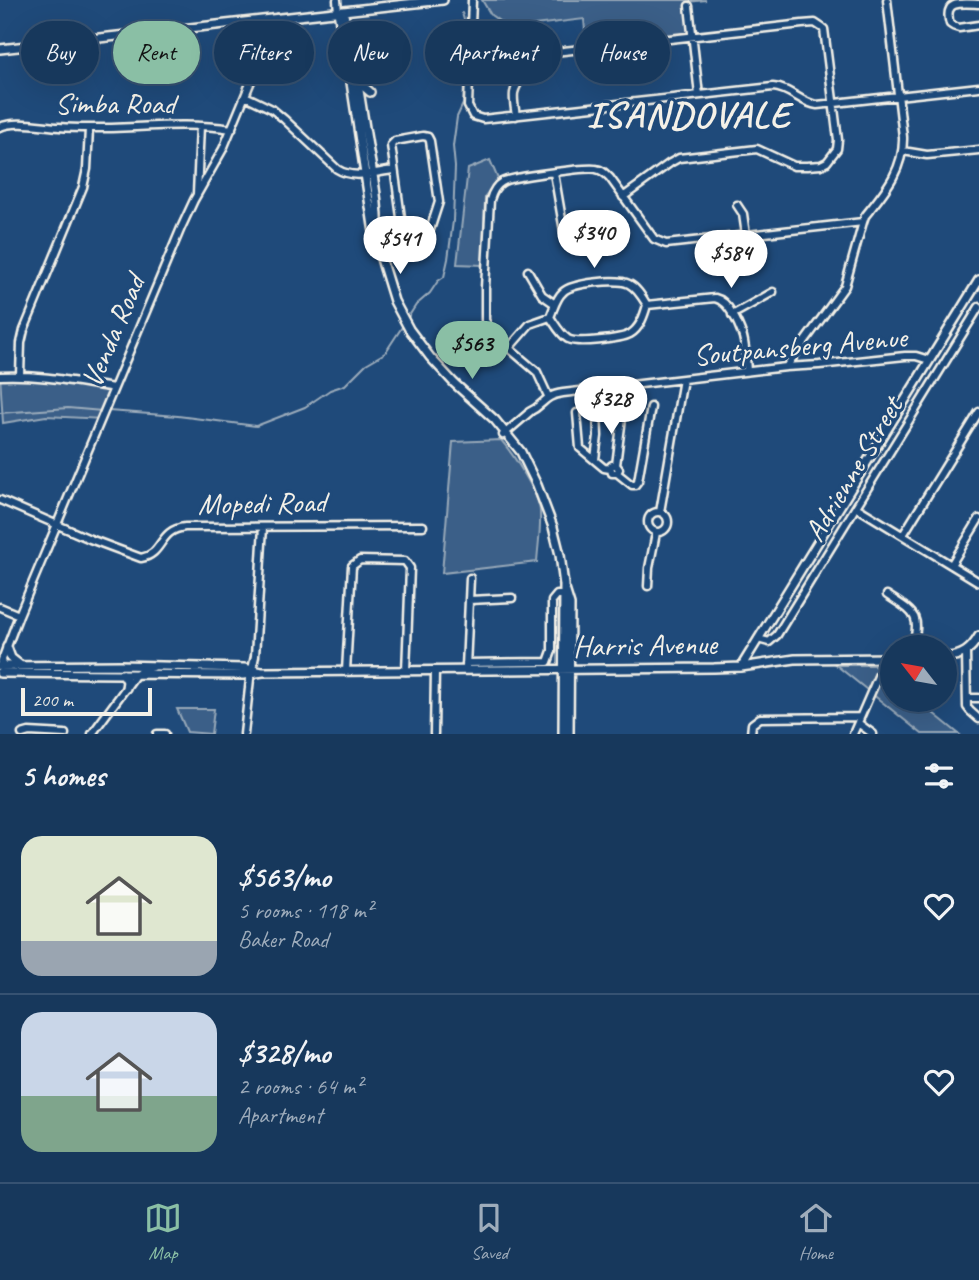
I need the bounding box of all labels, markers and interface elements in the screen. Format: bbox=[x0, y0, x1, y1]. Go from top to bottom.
chip: Buy bbox=[21, 21, 99, 84]
chip: Rent bbox=[113, 21, 200, 84]
chip: Filters bbox=[214, 21, 314, 84]
chip: New bbox=[328, 21, 411, 84]
chip: Apartment bbox=[425, 21, 561, 84]
chip: House bbox=[575, 21, 670, 84]
street label: Simba Road bbox=[55, 84, 179, 122]
district label: ISANDOVALE bbox=[587, 91, 795, 138]
pin: $340 bbox=[553, 210, 635, 270]
pin: $541 bbox=[359, 216, 441, 276]
text: $340 bbox=[573, 218, 615, 247]
text: $541 bbox=[379, 224, 421, 253]
pin: $584 bbox=[690, 230, 772, 290]
text: $584 bbox=[710, 238, 752, 267]
street label: Venda Road bbox=[72, 265, 155, 393]
street label: Soutpansberg Avenue bbox=[692, 318, 910, 374]
pin: $563 bbox=[431, 322, 513, 381]
text: $563 bbox=[451, 329, 493, 358]
pin: $328 bbox=[570, 376, 652, 436]
text: $328 bbox=[590, 384, 632, 413]
street label: Adrienne Street bbox=[795, 387, 913, 548]
street label: Mopedi Road bbox=[198, 483, 331, 523]
street label: Harris Avenue bbox=[573, 625, 719, 665]
north arrow bbox=[880, 635, 957, 712]
map controls bbox=[880, 635, 957, 712]
scale bar bbox=[21, 685, 152, 717]
text: 200 m bbox=[32, 688, 73, 712]
text: 5 homes bbox=[21, 757, 105, 795]
icon: filters bbox=[920, 757, 958, 795]
text: $563/mo bbox=[238, 858, 331, 896]
icon: home bbox=[77, 864, 161, 948]
icon: heart bbox=[920, 887, 958, 925]
text: 5 rooms · 118 m² bbox=[238, 896, 373, 925]
text: Baker Road bbox=[238, 925, 328, 954]
text: $328/mo bbox=[238, 1034, 330, 1072]
icon: home bbox=[77, 1040, 161, 1124]
icon: heart bbox=[920, 1063, 958, 1101]
text: 2 rooms · 64 m² bbox=[238, 1072, 362, 1101]
text: Apartment bbox=[238, 1101, 323, 1130]
tab: Map bbox=[144, 1199, 182, 1265]
tab: Saved bbox=[470, 1199, 508, 1265]
tab: Home bbox=[797, 1199, 835, 1265]

